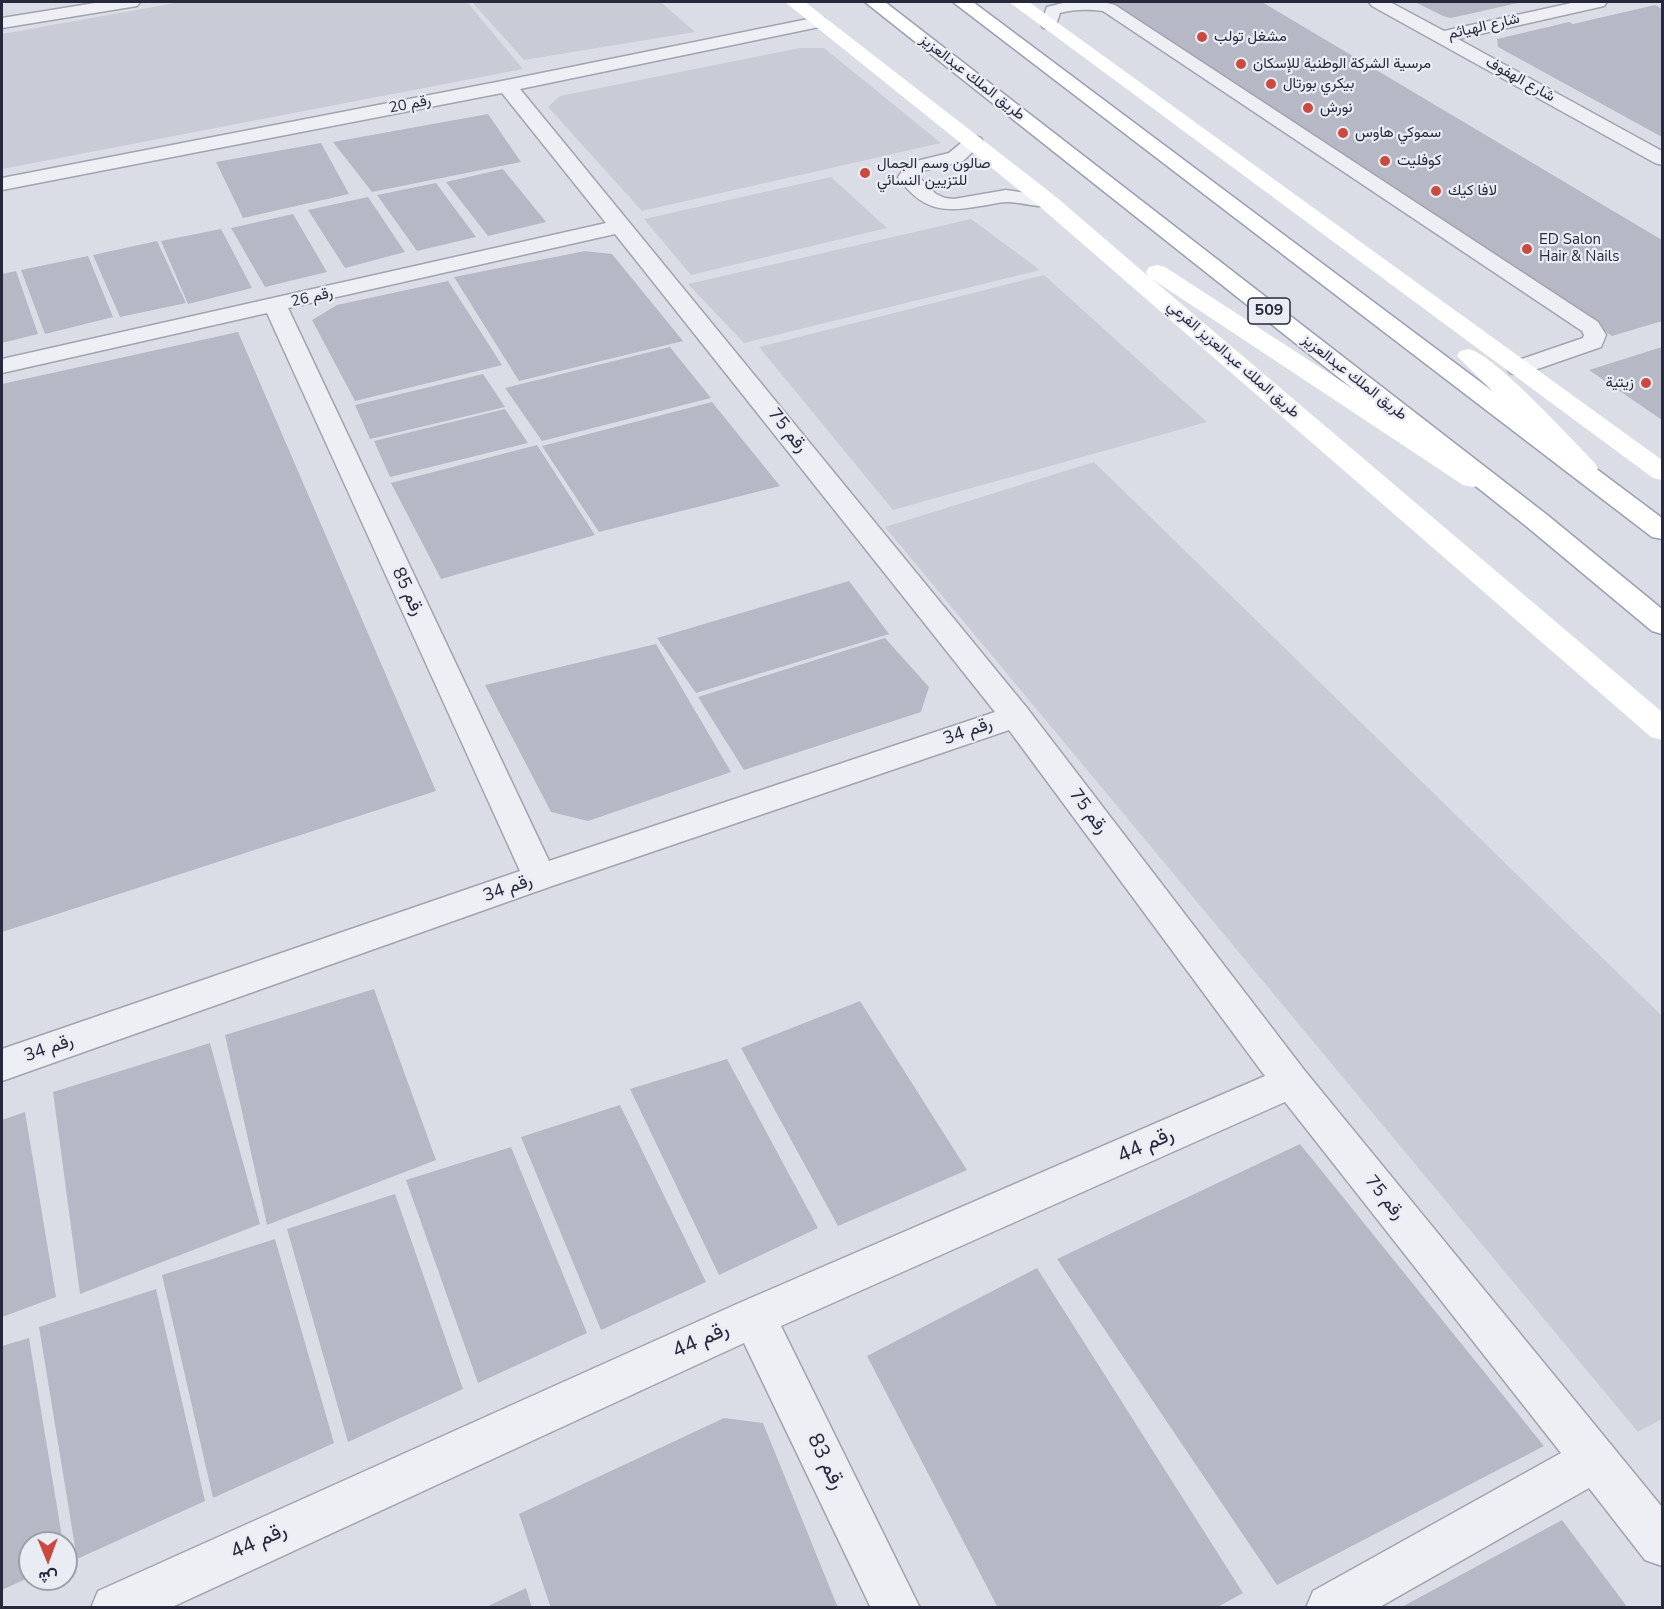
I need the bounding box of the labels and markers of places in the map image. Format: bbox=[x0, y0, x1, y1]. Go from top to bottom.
place label: مشغل تولب bbox=[1214, 28, 1287, 46]
marker: مشغل تولب bbox=[1195, 30, 1209, 44]
place label: مرسية الشركة الوطنية للإسكان bbox=[1253, 55, 1431, 73]
marker: مرسية الشركة الوطنية للإسكان bbox=[1234, 57, 1248, 71]
place label: بيكري بورتال bbox=[1283, 75, 1354, 93]
marker: بيكري بورتال bbox=[1264, 77, 1278, 91]
place label: نورش bbox=[1320, 99, 1353, 117]
marker: نورش bbox=[1301, 101, 1315, 115]
place label: سموكي هاوس bbox=[1355, 124, 1441, 142]
marker: سموكي هاوس bbox=[1336, 126, 1350, 140]
place label: كوفليت bbox=[1397, 152, 1441, 170]
marker: كوفليت bbox=[1378, 154, 1392, 168]
place label: صالون وسم الجمال للتزيين النسائي bbox=[877, 155, 990, 190]
marker: صالون وسم الجمال للتزيين النسائي bbox=[858, 166, 872, 180]
place label: لافا كيك bbox=[1448, 182, 1497, 200]
marker: لافا كيك bbox=[1429, 184, 1443, 198]
place label: ED Salon Hair & Nails bbox=[1539, 231, 1619, 266]
marker: ED Salon Hair & Nails bbox=[1520, 242, 1534, 256]
place label: زيتية bbox=[1606, 374, 1634, 392]
marker: زيتية bbox=[1639, 376, 1653, 390]

